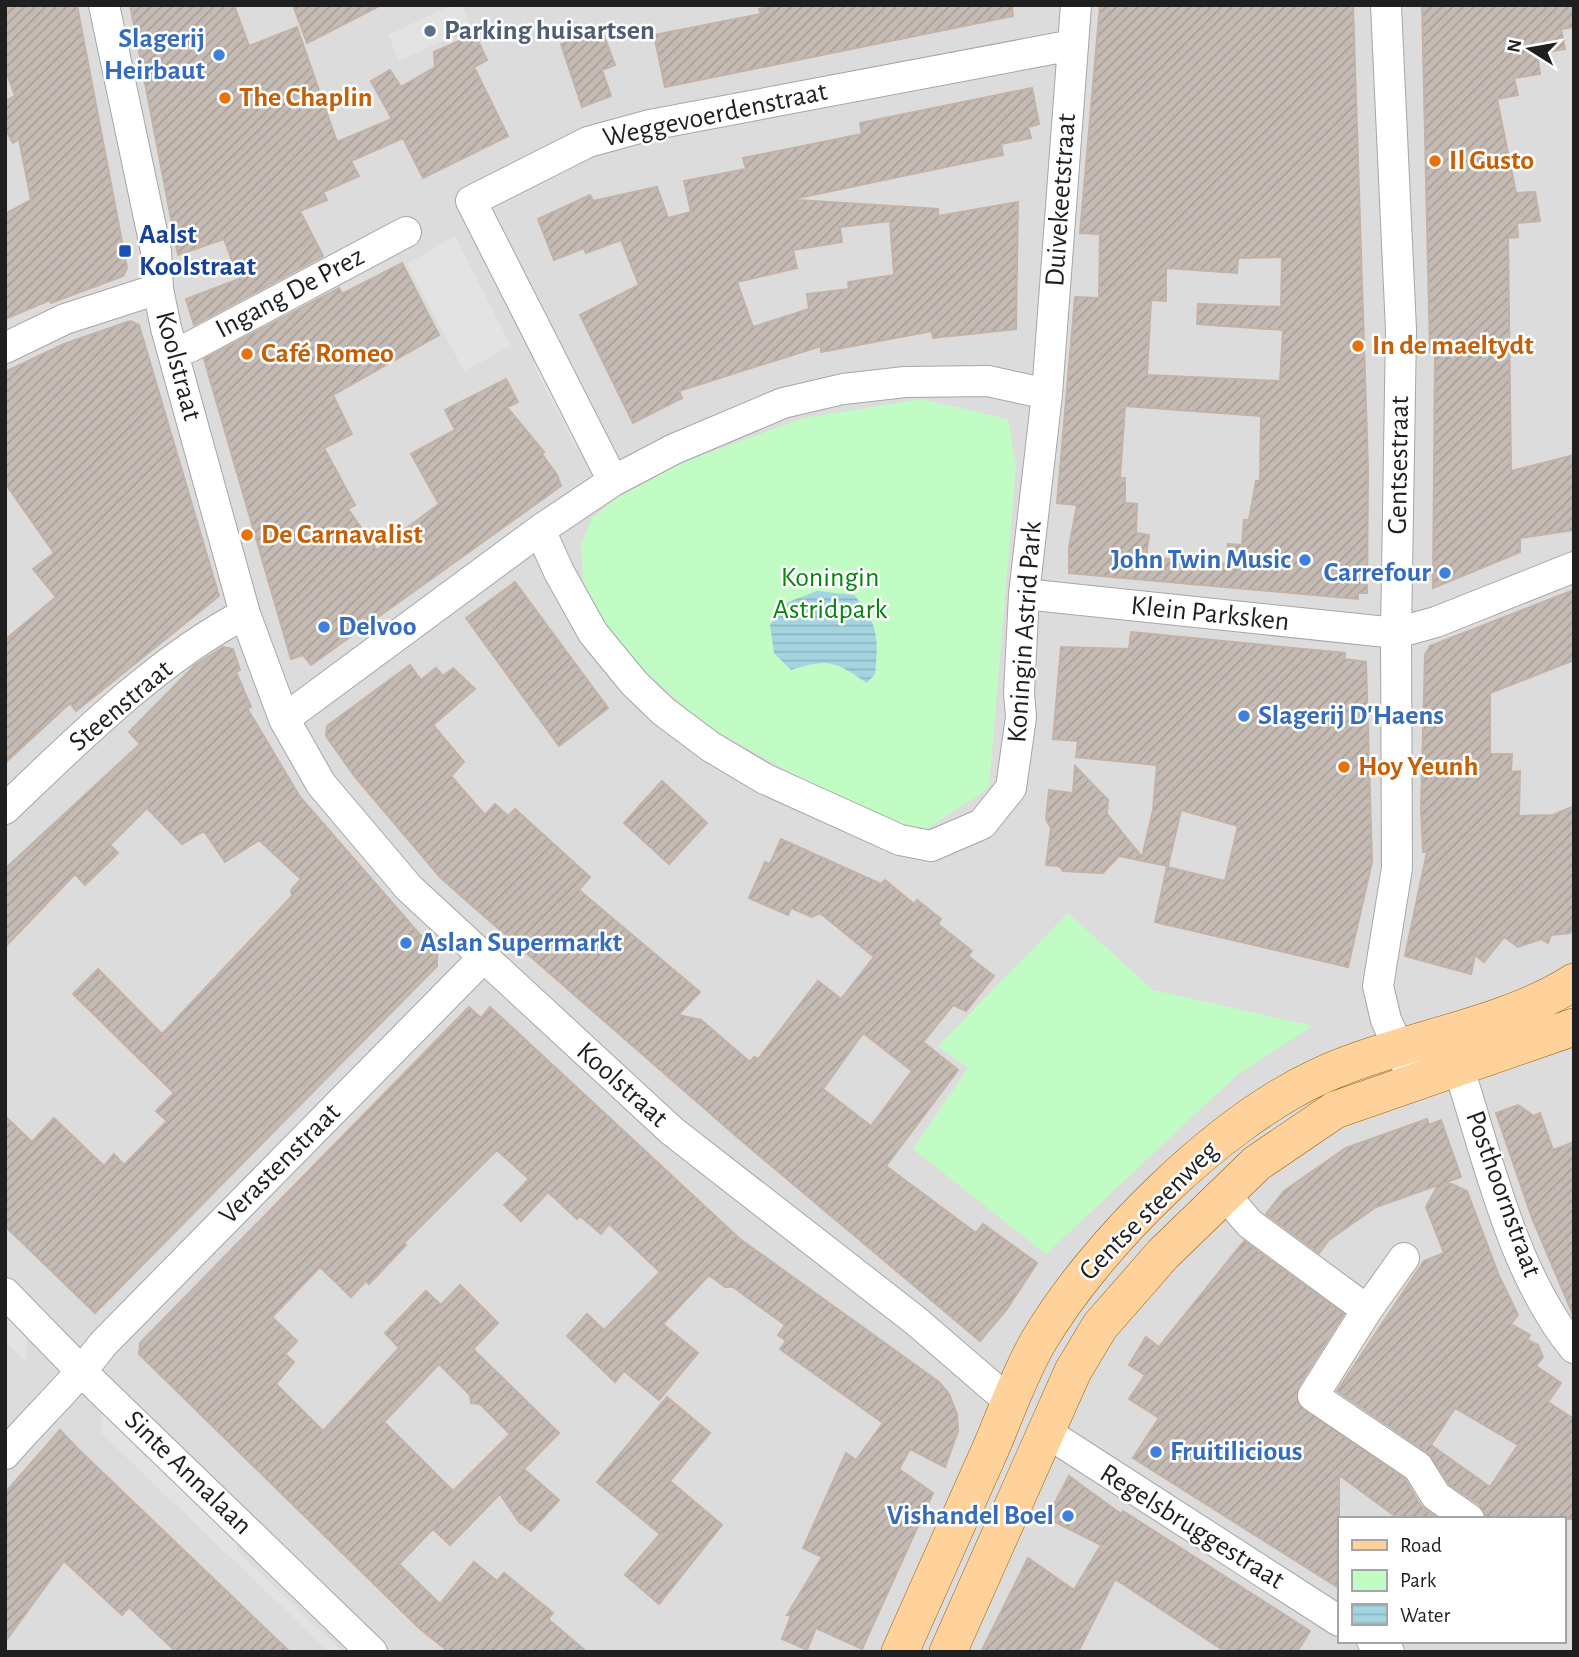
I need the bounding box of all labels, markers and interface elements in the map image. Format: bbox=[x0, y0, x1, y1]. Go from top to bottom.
north arrow bbox=[1495, 14, 1565, 84]
place label: Parking huisartsen bbox=[444, 17, 655, 45]
marker: Parking huisartsen bbox=[422, 23, 438, 39]
place label: Slagerij Heirbaut bbox=[104, 25, 206, 85]
text: N bbox=[1504, 38, 1525, 54]
marker: Slagerij Heirbaut bbox=[211, 47, 227, 63]
street label: Weggevoerdenstraat bbox=[600, 78, 830, 152]
place label: The Chaplin bbox=[239, 84, 373, 112]
marker: The Chaplin bbox=[217, 90, 233, 106]
street label: Duivekeetstraat bbox=[1041, 112, 1081, 287]
place label: Il Gusto bbox=[1449, 147, 1534, 175]
marker: Il Gusto bbox=[1427, 153, 1443, 169]
place label: Aalst Koolstraat bbox=[139, 221, 256, 281]
street label: Ingang De Prez bbox=[211, 242, 369, 344]
marker: Aalst Koolstraat bbox=[117, 243, 133, 259]
street label: Koolstraat bbox=[150, 308, 206, 424]
place label: In de maeltydt bbox=[1372, 332, 1534, 360]
marker: In de maeltydt bbox=[1350, 338, 1366, 354]
place label: Café Romeo bbox=[261, 340, 394, 368]
marker: Café Romeo bbox=[239, 346, 255, 362]
street label: Gentsestraat bbox=[1384, 395, 1414, 535]
street label: Koningin Astrid Park bbox=[1003, 520, 1047, 744]
place label: De Carnavalist bbox=[261, 521, 423, 549]
marker: De Carnavalist bbox=[239, 527, 255, 543]
place label: John Twin Music bbox=[1111, 546, 1291, 574]
marker: John Twin Music bbox=[1297, 552, 1313, 568]
place label: Carrefour bbox=[1324, 559, 1431, 587]
park label: Koningin Astridpark bbox=[773, 564, 887, 624]
marker: Carrefour bbox=[1437, 565, 1453, 581]
street label: Klein Parksken bbox=[1129, 592, 1291, 636]
place label: Delvoo bbox=[338, 613, 416, 641]
marker: Delvoo bbox=[316, 619, 332, 635]
street label: Steenstraat bbox=[64, 655, 178, 757]
place label: Slagerij D'Haens bbox=[1258, 702, 1444, 730]
marker: Slagerij D'Haens bbox=[1236, 708, 1252, 724]
place label: Hoy Yeunh bbox=[1358, 753, 1478, 781]
marker: Hoy Yeunh bbox=[1336, 759, 1352, 775]
place label: Aslan Supermarkt bbox=[420, 929, 623, 957]
marker: Aslan Supermarkt bbox=[398, 935, 414, 951]
street label: Koolstraat bbox=[571, 1037, 673, 1133]
street label: Verastenstraat bbox=[214, 1098, 346, 1230]
street label: Posthoornstraat bbox=[1460, 1107, 1546, 1281]
street label: Gentse steenweg bbox=[1074, 1136, 1224, 1286]
street label: Sinte Annalaan bbox=[119, 1406, 257, 1540]
place label: Fruitilicious bbox=[1170, 1438, 1303, 1466]
marker: Fruitilicious bbox=[1148, 1444, 1164, 1460]
street label: Regelsbruggestraat bbox=[1095, 1459, 1289, 1595]
place label: Vishandel Boel bbox=[887, 1502, 1054, 1530]
marker: Vishandel Boel bbox=[1060, 1508, 1076, 1524]
legend bbox=[1338, 1517, 1565, 1643]
text: Road bbox=[1400, 1535, 1442, 1556]
text: Park bbox=[1400, 1570, 1437, 1591]
text: Water bbox=[1400, 1605, 1450, 1626]

